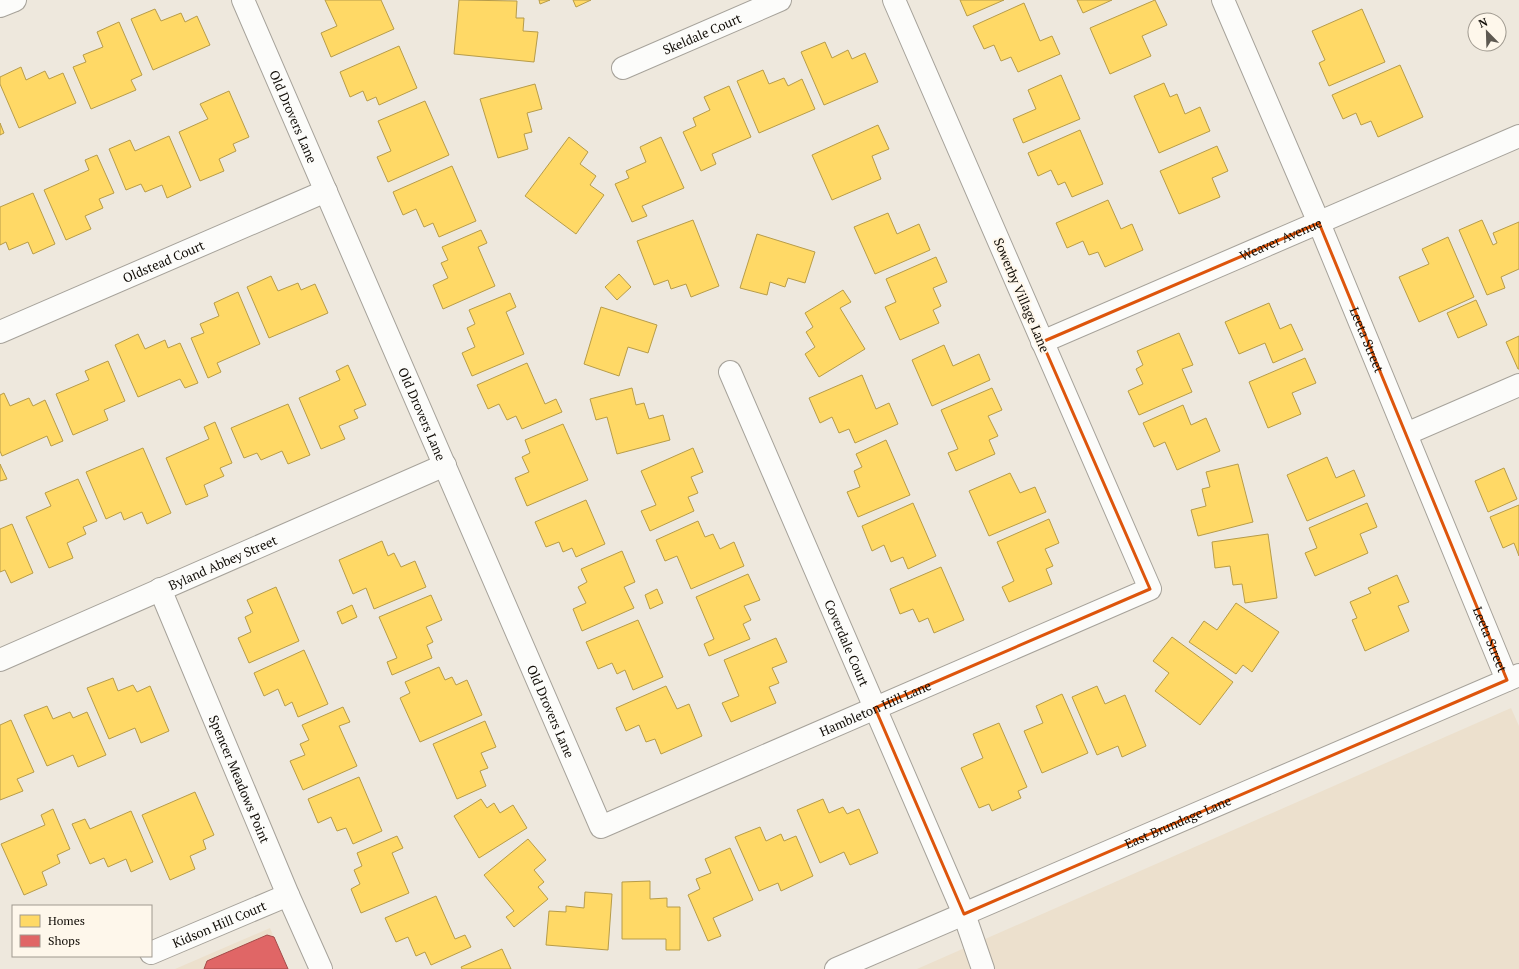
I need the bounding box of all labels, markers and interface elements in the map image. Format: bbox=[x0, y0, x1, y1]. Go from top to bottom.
street label: Skeldale Court bbox=[660, 9, 744, 59]
north arrow bbox=[1467, 12, 1507, 52]
text: N bbox=[1477, 14, 1490, 31]
street label: Old Drovers Lane bbox=[265, 67, 322, 166]
street label: Weaver Avenue bbox=[1237, 213, 1325, 265]
street label: Sowerby Village Lane bbox=[990, 235, 1054, 355]
street label: Oldstead Court bbox=[120, 236, 207, 287]
street label: Leeta Street bbox=[1345, 304, 1389, 375]
street label: Old Drovers Lane bbox=[394, 364, 450, 463]
street label: Byland Abbey Street bbox=[165, 531, 280, 594]
street label: Coverdale Court bbox=[820, 597, 874, 689]
street label: Leeta Street bbox=[1469, 604, 1512, 675]
street label: Old Drovers Lane bbox=[523, 662, 579, 761]
street label: Hambleton Hill Lane bbox=[816, 676, 934, 740]
street label: Spencer Meadows Point bbox=[205, 712, 274, 846]
street label: East Brundage Lane bbox=[1122, 791, 1234, 853]
street label: Kidson Hill Court bbox=[169, 896, 269, 952]
legend bbox=[12, 905, 152, 957]
text: Homes bbox=[48, 913, 85, 928]
text: Shops bbox=[48, 933, 80, 948]

